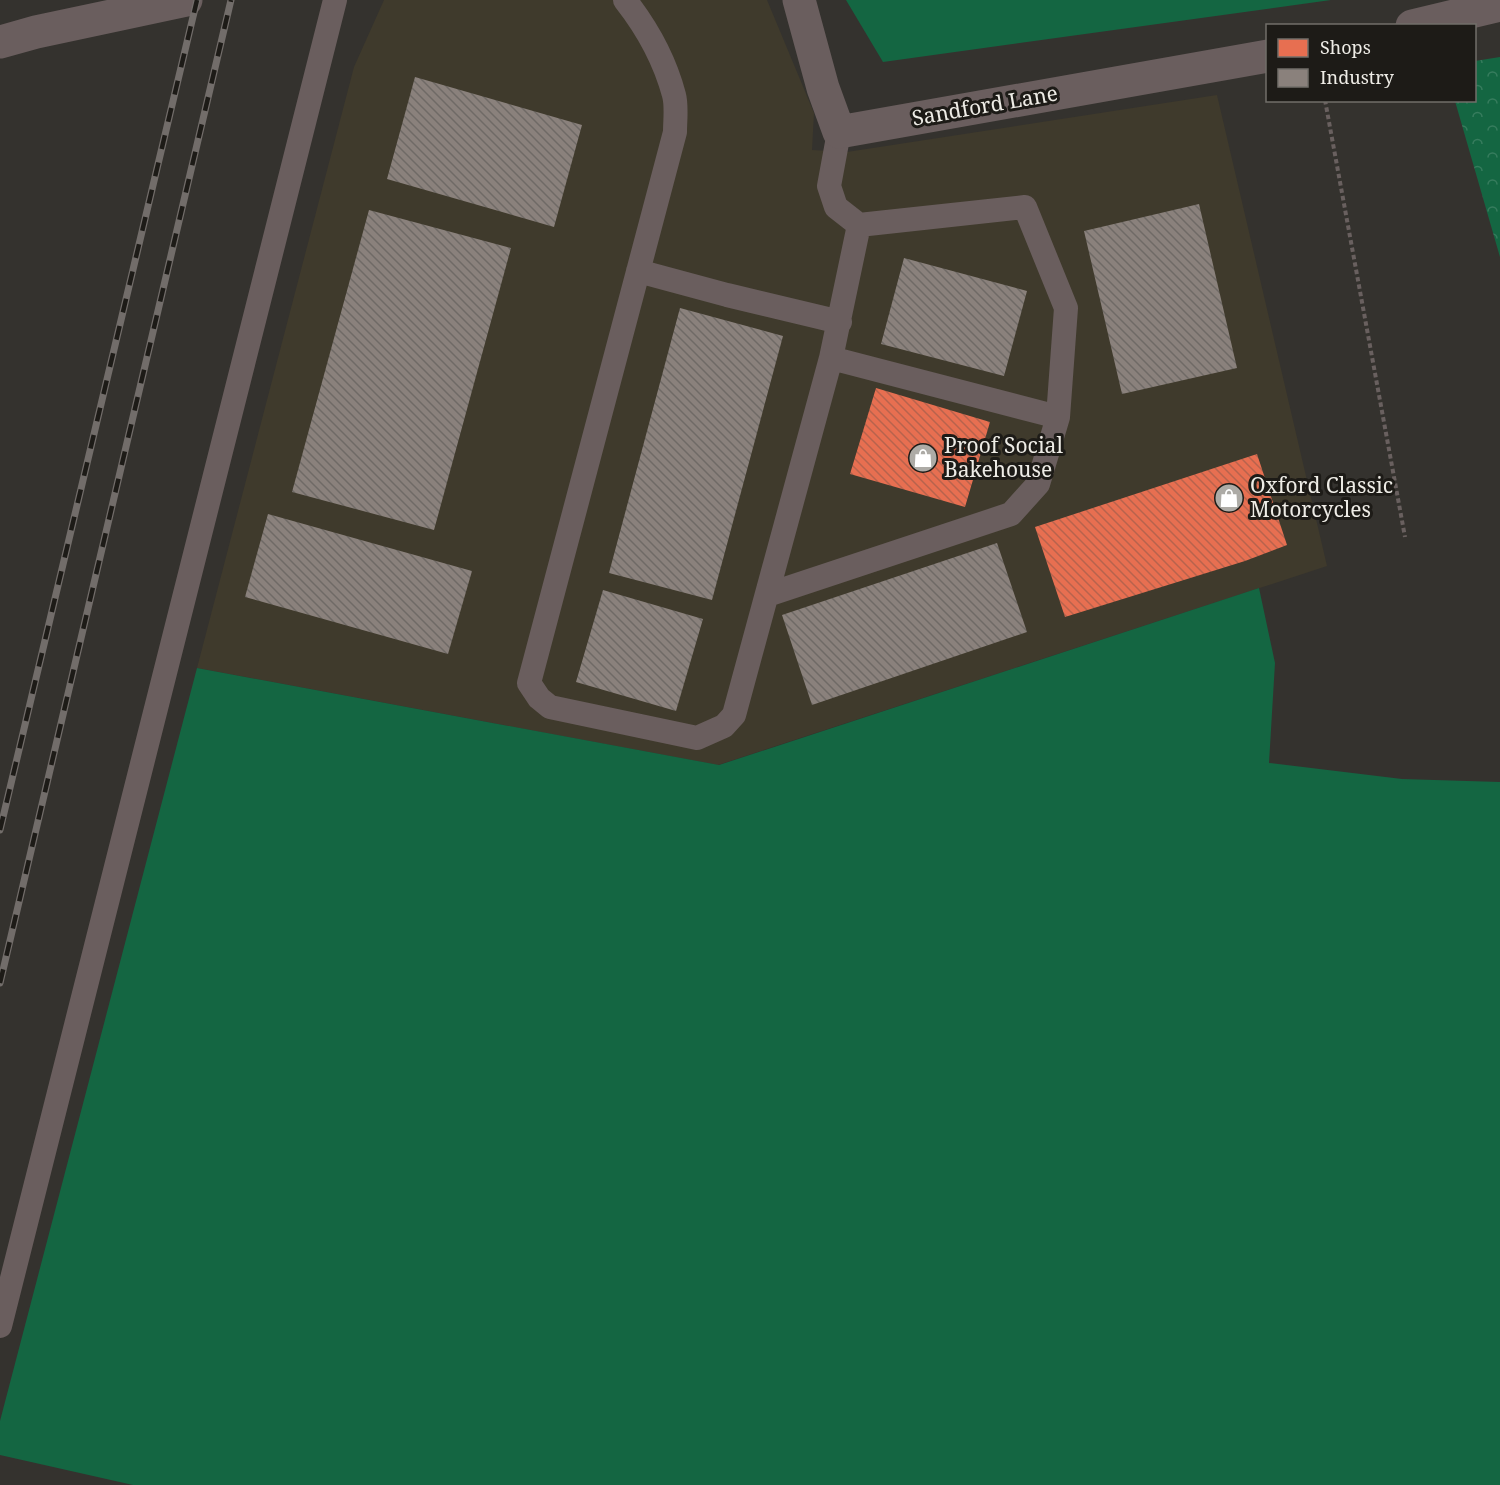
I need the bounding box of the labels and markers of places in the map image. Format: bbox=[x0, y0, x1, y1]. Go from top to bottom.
place label: Proof Social Bakehouse bbox=[944, 431, 1063, 483]
shop icon: Proof Social Bakehouse bbox=[907, 442, 939, 474]
place label: Oxford Classic Motorcycles bbox=[1250, 471, 1393, 523]
shop icon: Oxford Classic Motorcycles bbox=[1213, 482, 1245, 514]

